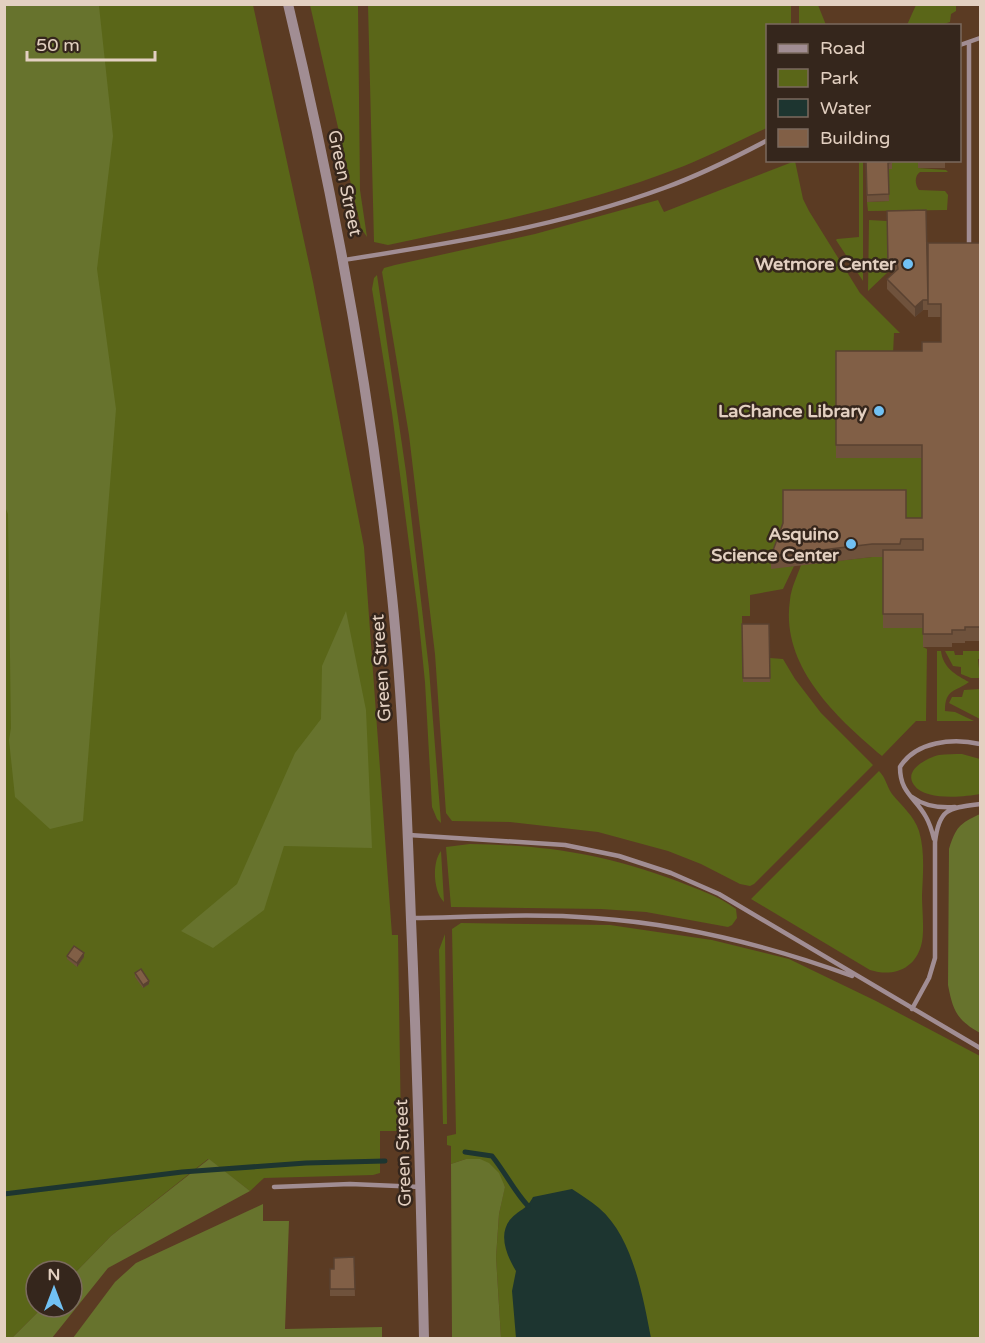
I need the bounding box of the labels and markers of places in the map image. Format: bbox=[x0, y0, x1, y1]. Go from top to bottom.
place label: Wetmore Center bbox=[756, 253, 897, 275]
marker: Wetmore Center bbox=[901, 257, 915, 271]
place label: LaChance Library bbox=[718, 400, 867, 422]
marker: LaChance Library bbox=[872, 404, 886, 418]
place label: Asquino Science Center bbox=[711, 523, 840, 566]
marker: Asquino Science Center bbox=[844, 537, 858, 551]

